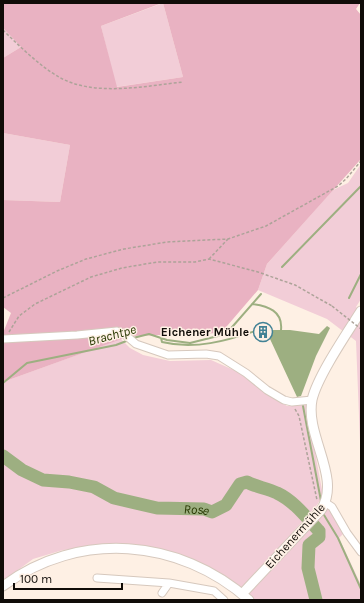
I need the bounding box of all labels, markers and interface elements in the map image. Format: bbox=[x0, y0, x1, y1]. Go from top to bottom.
water label: Brachtpe bbox=[87, 321, 137, 349]
building icon: Eichener Mühle bbox=[252, 321, 274, 343]
place label: Eichener Mühle bbox=[161, 325, 249, 339]
water label: Rose bbox=[184, 501, 212, 518]
street label: Eichenermühle bbox=[262, 501, 328, 571]
scale bar bbox=[14, 565, 122, 591]
text: 100 m bbox=[20, 572, 52, 586]

